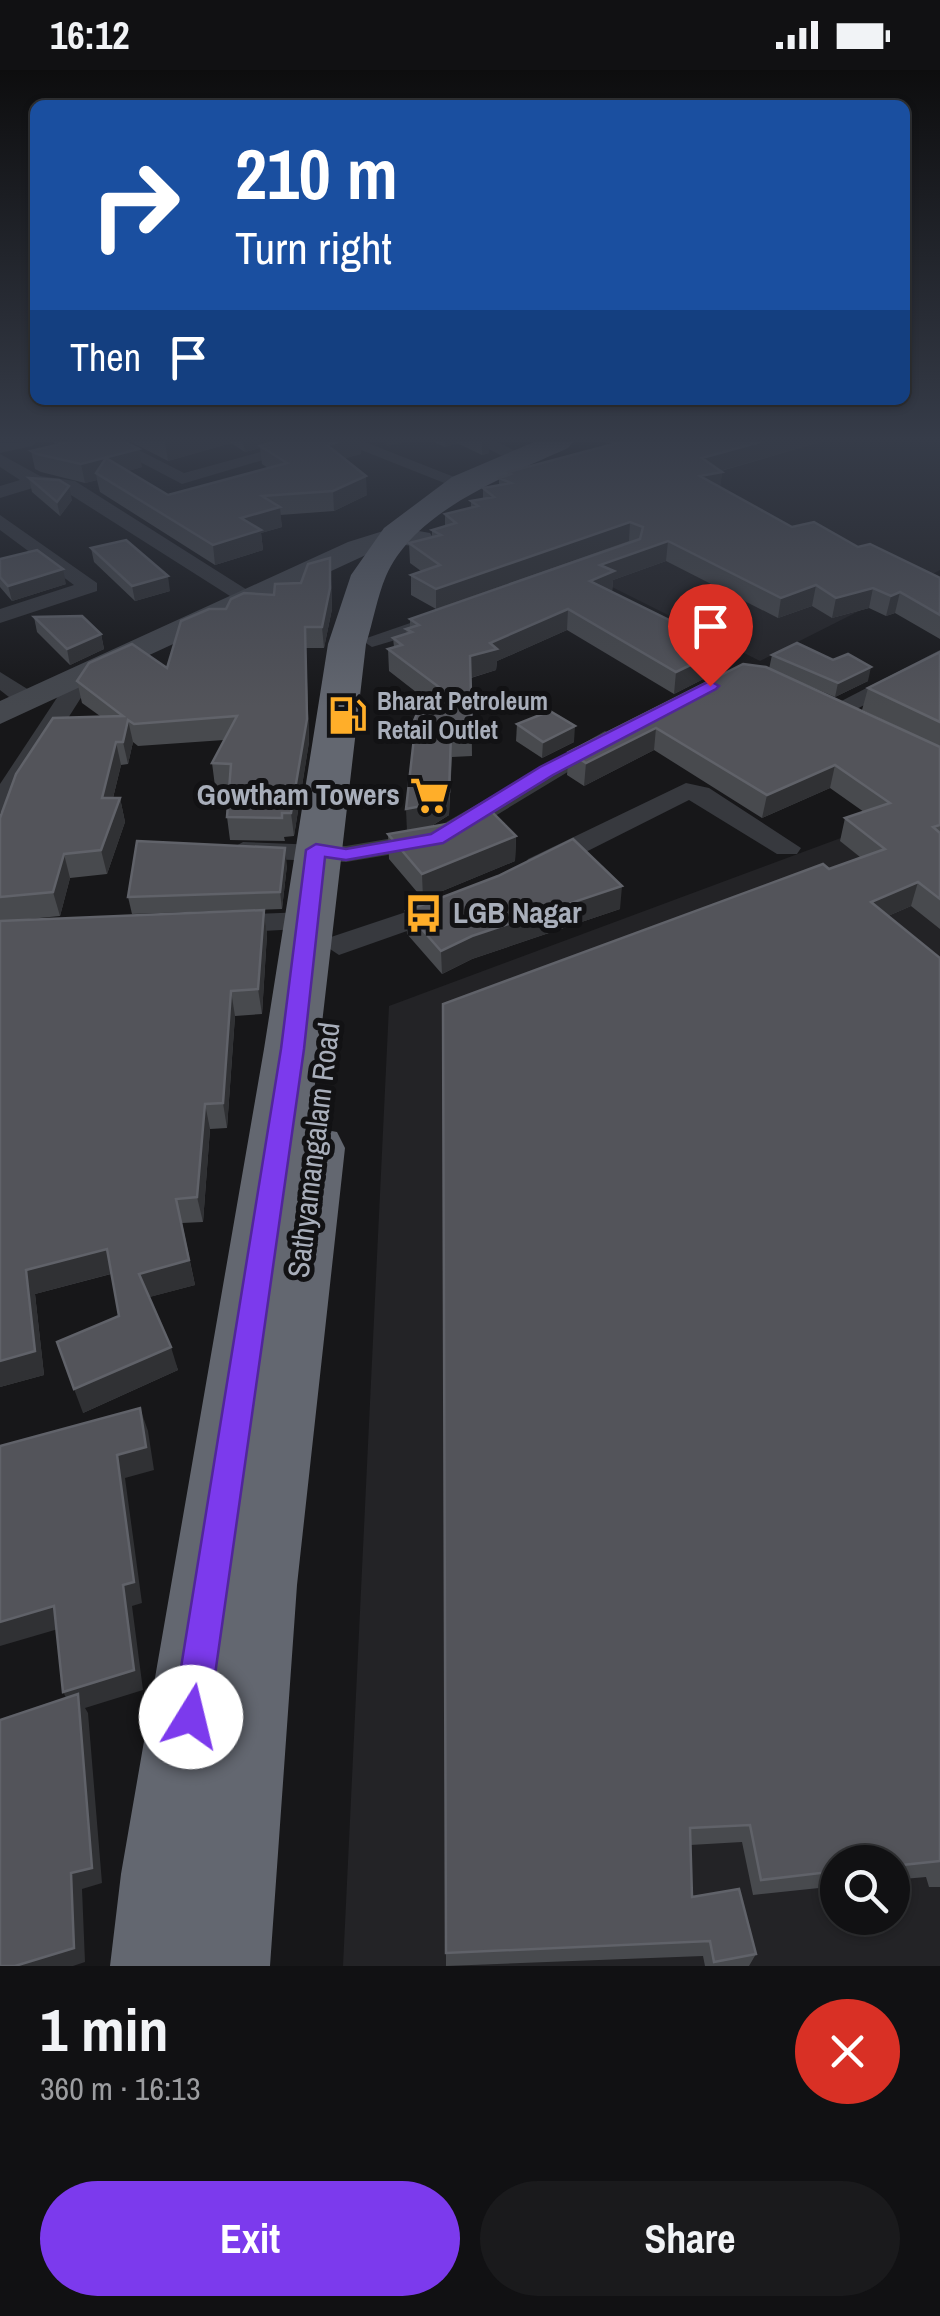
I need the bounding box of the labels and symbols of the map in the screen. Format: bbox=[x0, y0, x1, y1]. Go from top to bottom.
pin bbox=[668, 584, 753, 687]
place label: Bharat Petroleum Retail Outlet bbox=[377, 684, 548, 747]
fuel station icon: Bharat Petroleum Retail Outlet bbox=[326, 694, 368, 736]
place label: Gowtham Towers bbox=[197, 774, 400, 814]
supermarket icon: Gowtham Towers bbox=[409, 774, 451, 816]
bus stop icon: LGB Nagar bbox=[402, 892, 444, 934]
place label: LGB Nagar bbox=[453, 892, 582, 932]
street label: Sathyamangalam Road bbox=[277, 1020, 349, 1280]
position arrow bbox=[139, 1665, 243, 1769]

